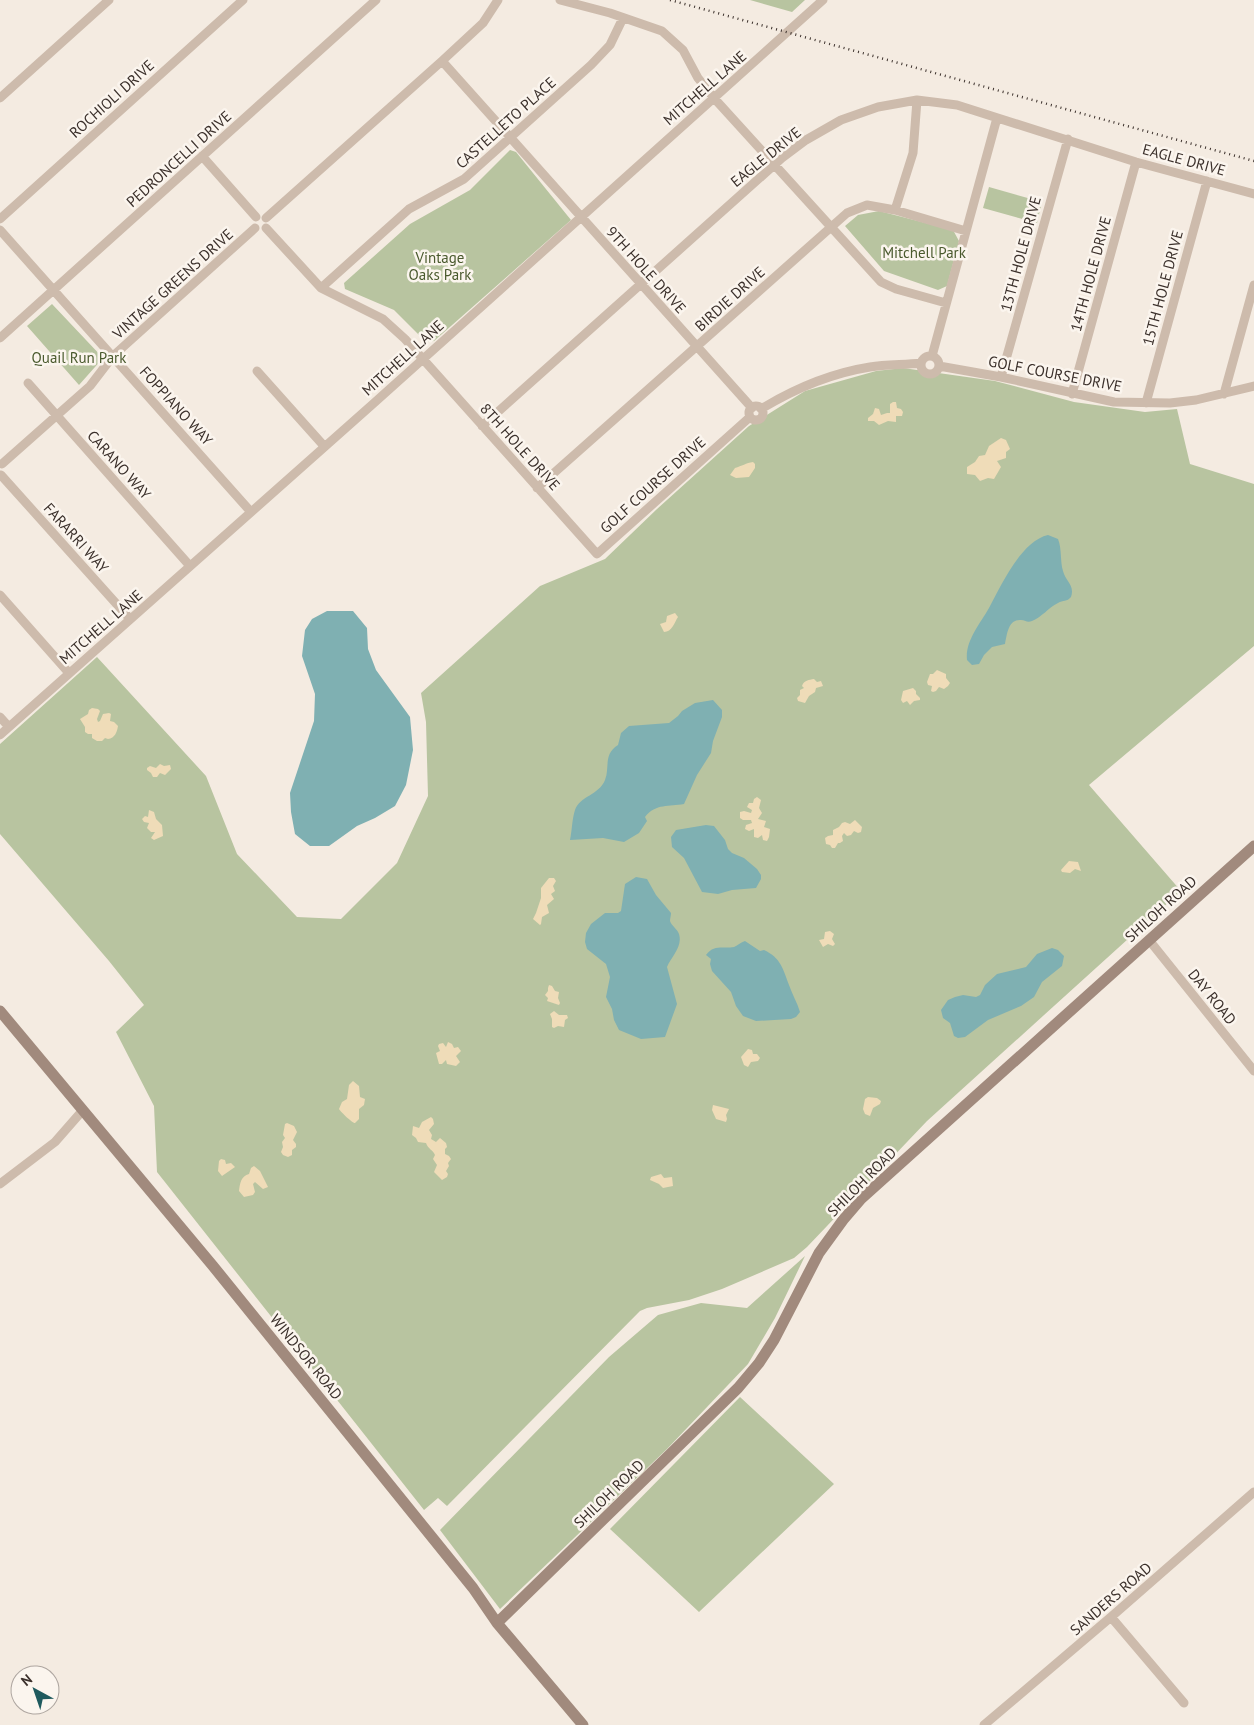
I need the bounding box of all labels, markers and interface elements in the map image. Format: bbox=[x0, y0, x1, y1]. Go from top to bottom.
street label: MITCHELL LANE bbox=[659, 46, 750, 129]
street label: ROCHIOLI DRIVE bbox=[65, 56, 158, 142]
street label: CASTELLETO PLACE bbox=[452, 73, 560, 172]
street label: PEDRONCELLI DRIVE bbox=[122, 106, 235, 211]
street label: EAGLE DRIVE bbox=[727, 122, 805, 191]
street label: EAGLE DRIVE bbox=[1141, 139, 1228, 180]
street label: 13TH HOLE DRIVE bbox=[996, 194, 1045, 314]
street label: 14TH HOLE DRIVE bbox=[1066, 214, 1115, 334]
street label: 9TH HOLE DRIVE bbox=[602, 222, 690, 317]
street label: VINTAGE GREENS DRIVE bbox=[108, 224, 237, 343]
street label: 15TH HOLE DRIVE bbox=[1138, 228, 1187, 348]
park label: Mitchell Park bbox=[882, 243, 967, 262]
park label: Vintage Oaks Park bbox=[409, 248, 472, 284]
street label: BIRDIE DRIVE bbox=[691, 262, 769, 335]
street label: MITCHELL LANE bbox=[358, 316, 448, 400]
park label: Quail Run Park bbox=[32, 348, 127, 367]
street label: GOLF COURSE DRIVE bbox=[987, 351, 1124, 396]
street label: FOPPIANO WAY bbox=[136, 362, 217, 450]
street label: 8TH HOLE DRIVE bbox=[476, 399, 564, 494]
street label: CARANO WAY bbox=[83, 426, 156, 504]
street label: GOLF COURSE DRIVE bbox=[596, 432, 709, 537]
street label: FARARRI WAY bbox=[40, 499, 113, 577]
street label: MITCHELL LANE bbox=[55, 585, 146, 668]
street label: SHILOH ROAD bbox=[1121, 871, 1201, 946]
street label: DAY ROAD bbox=[1184, 965, 1241, 1028]
street label: SHILOH ROAD bbox=[823, 1143, 900, 1220]
street label: WINDSOR ROAD bbox=[266, 1310, 347, 1403]
street label: SHILOH ROAD bbox=[570, 1455, 648, 1532]
street label: SANDERS ROAD bbox=[1066, 1558, 1156, 1639]
north arrow bbox=[10, 1665, 60, 1715]
text: N bbox=[17, 1670, 36, 1690]

